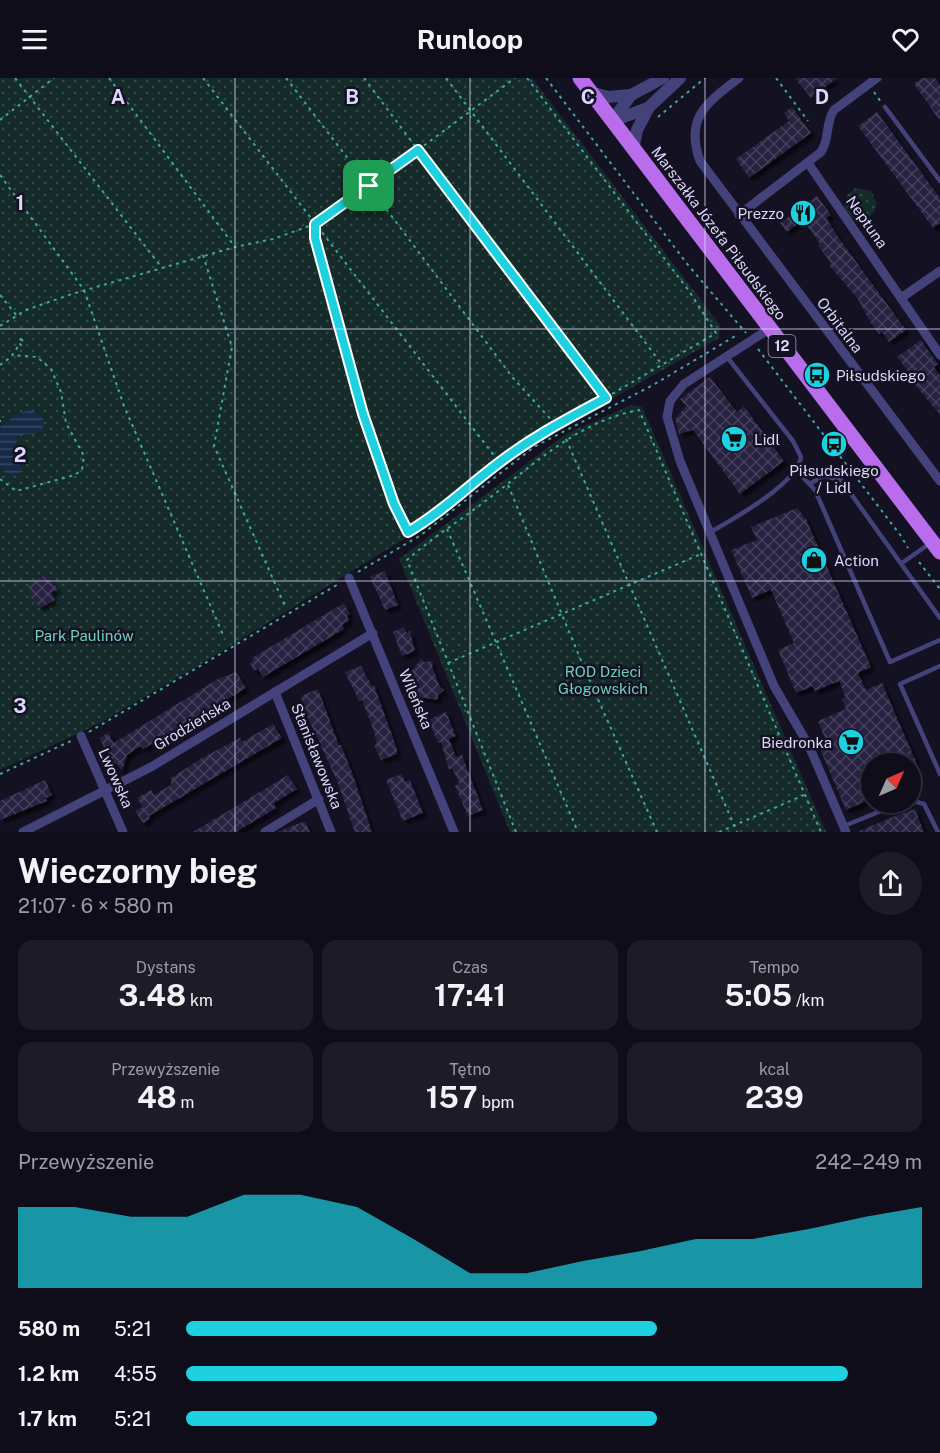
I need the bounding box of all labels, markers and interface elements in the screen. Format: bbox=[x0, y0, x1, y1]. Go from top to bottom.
icon: menu bbox=[18, 23, 51, 56]
text: Runloop bbox=[417, 23, 523, 55]
icon: heart bbox=[889, 23, 922, 56]
text: A bbox=[111, 85, 125, 109]
text: B bbox=[345, 85, 359, 109]
text: C bbox=[581, 85, 595, 109]
text: D bbox=[815, 85, 829, 109]
street label: Marszałka Józefa Piłsudskiego bbox=[648, 143, 790, 323]
pin bbox=[343, 160, 394, 211]
icon: arrive bbox=[352, 169, 385, 202]
text: 1 bbox=[16, 191, 24, 215]
street label: Neptuna bbox=[843, 193, 891, 251]
restaurant icon: Prezzo bbox=[788, 198, 818, 228]
place label: Prezzo bbox=[737, 205, 784, 222]
street label: Orbitalna bbox=[814, 294, 866, 356]
road number: 12 bbox=[768, 335, 796, 357]
bus stop icon: Piłsudskiego bbox=[802, 360, 832, 390]
place label: Piłsudskiego bbox=[836, 367, 925, 384]
supermarket icon: Lidl bbox=[719, 424, 749, 454]
bus stop icon: Piłsudskiego / Lidl bbox=[819, 429, 849, 459]
place label: Lidl bbox=[754, 431, 780, 448]
text: 2 bbox=[14, 443, 26, 467]
place label: Piłsudskiego / Lidl bbox=[789, 462, 879, 496]
shop icon: Action bbox=[799, 545, 829, 575]
place label: Action bbox=[834, 552, 879, 569]
park label: Park Paulinów bbox=[34, 627, 134, 644]
park label: ROD Dzieci Głogowskich bbox=[558, 663, 648, 697]
street label: Wileńska bbox=[396, 666, 436, 732]
text: 3 bbox=[13, 694, 27, 718]
street label: Grodzieńska bbox=[151, 694, 233, 754]
street label: Stanisławowska bbox=[288, 701, 346, 811]
supermarket icon: Biedronka bbox=[836, 727, 866, 757]
place label: Biedronka bbox=[761, 734, 832, 751]
street label: Lwowska bbox=[95, 745, 137, 811]
north arrow bbox=[861, 753, 921, 813]
map controls bbox=[861, 753, 921, 813]
text: Wieczorny bieg bbox=[18, 852, 257, 890]
button: share bbox=[859, 852, 922, 915]
text: 21:07 · 6 × 580 m bbox=[18, 894, 174, 918]
text: Dystans bbox=[136, 958, 196, 977]
text: Czas bbox=[452, 958, 488, 977]
text: Tempo bbox=[749, 958, 799, 977]
text: 3.48 bbox=[118, 977, 186, 1013]
text: 17:41 bbox=[434, 977, 506, 1013]
text: 5:05 bbox=[724, 977, 792, 1013]
text: km bbox=[186, 991, 213, 1010]
text: /km bbox=[792, 991, 824, 1010]
text: Przewyższenie bbox=[111, 1060, 220, 1079]
text: Tętno bbox=[449, 1060, 491, 1079]
text: kcal bbox=[759, 1060, 790, 1079]
text: 48 bbox=[137, 1079, 177, 1115]
text: 157 bbox=[426, 1079, 478, 1115]
text: 239 bbox=[745, 1079, 804, 1115]
text: m bbox=[177, 1093, 194, 1112]
text: bpm bbox=[478, 1093, 514, 1112]
text: Przewyższenie bbox=[18, 1150, 154, 1174]
text: 242–249 m bbox=[815, 1150, 922, 1174]
text: 580 m bbox=[18, 1317, 80, 1341]
text: 5:21 bbox=[114, 1317, 152, 1341]
text: 1.2 km bbox=[18, 1362, 79, 1386]
text: 4:55 bbox=[114, 1362, 157, 1386]
text: 1.7 km bbox=[18, 1407, 77, 1431]
text: 5:21 bbox=[114, 1407, 152, 1431]

